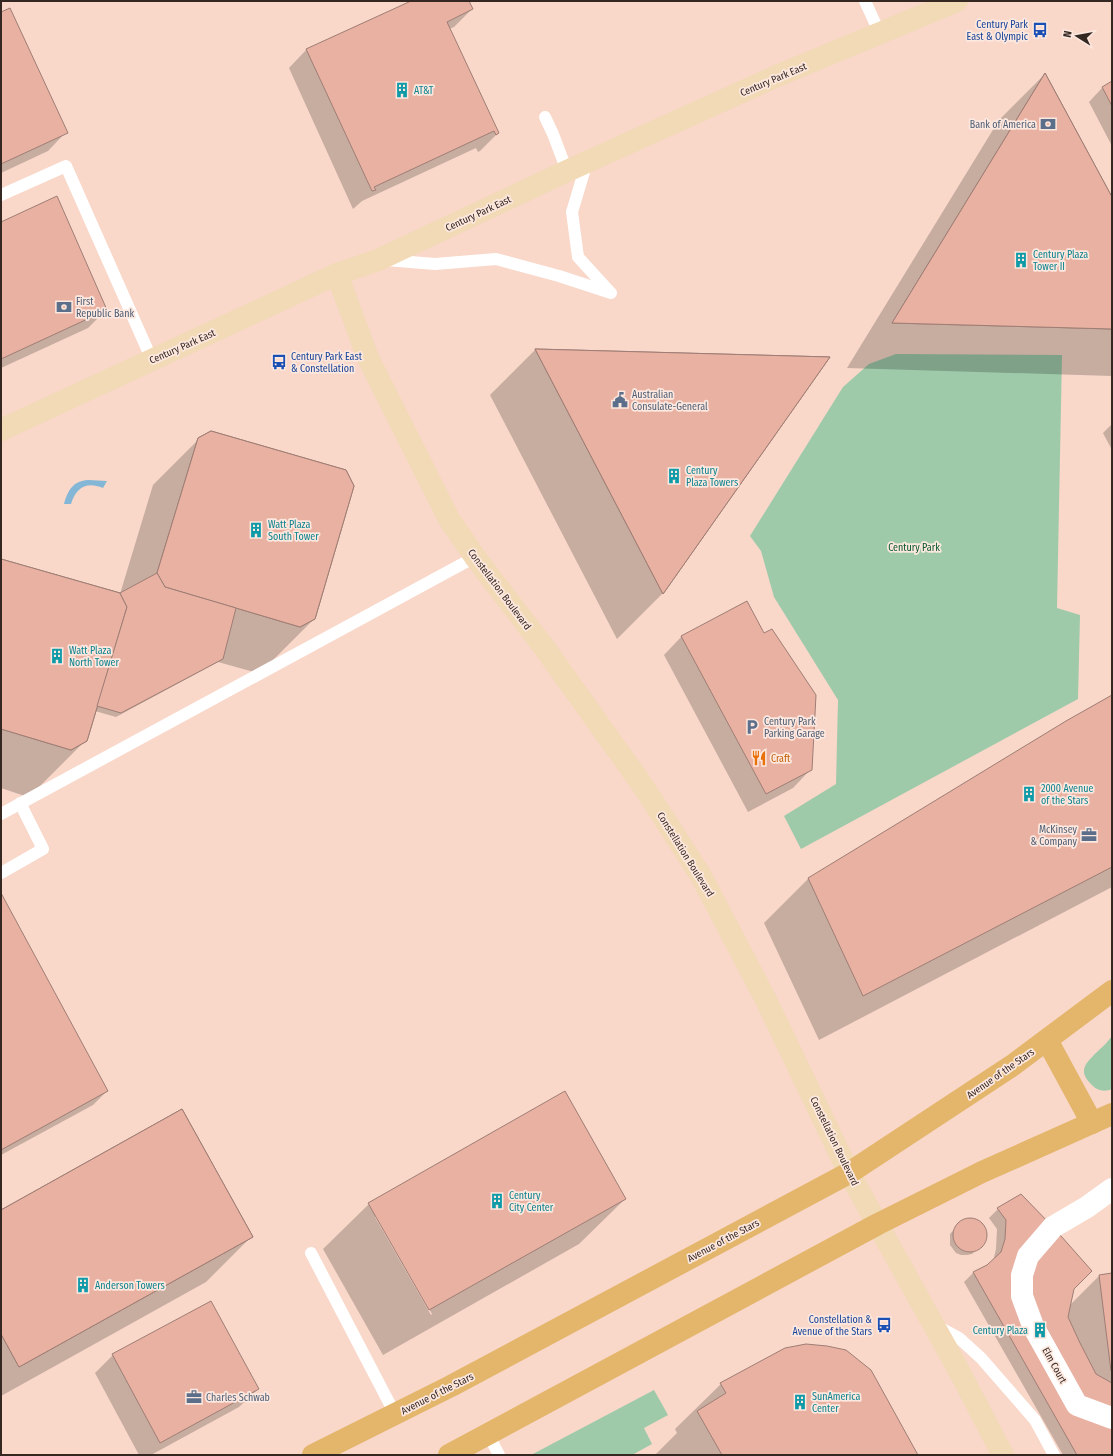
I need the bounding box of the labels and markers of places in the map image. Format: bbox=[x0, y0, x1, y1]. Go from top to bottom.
place label: Century Park East & Olympic bbox=[967, 19, 1029, 43]
bus stop icon: Century Park East & Olympic bbox=[1031, 21, 1049, 39]
building icon: AT&T bbox=[393, 81, 411, 99]
place label: AT&T bbox=[414, 85, 434, 97]
bank icon: Bank of America bbox=[1039, 115, 1057, 133]
place label: Bank of America bbox=[970, 119, 1036, 131]
place label: Century Plaza Tower II bbox=[1033, 249, 1088, 273]
building icon: Century Plaza Tower II bbox=[1012, 251, 1030, 269]
place label: First Republic Bank bbox=[76, 296, 135, 320]
bank icon: First Republic Bank bbox=[55, 298, 73, 316]
place label: Century Park East & Constellation bbox=[291, 351, 363, 375]
bus stop icon: Century Park East & Constellation bbox=[270, 353, 288, 371]
place label: Australian Consulate-General bbox=[632, 389, 708, 413]
public building icon: Australian Consulate-General bbox=[611, 391, 629, 409]
place label: Century Plaza Towers bbox=[686, 465, 738, 489]
building icon: Century Plaza Towers bbox=[665, 467, 683, 485]
place label: Watt Plaza South Tower bbox=[268, 519, 319, 543]
building icon: Watt Plaza South Tower bbox=[247, 521, 265, 539]
place label: Watt Plaza North Tower bbox=[69, 645, 120, 669]
building icon: Watt Plaza North Tower bbox=[48, 647, 66, 665]
place label: Century Park Parking Garage bbox=[764, 716, 825, 740]
parking icon: Century Park Parking Garage bbox=[743, 718, 761, 736]
restaurant icon: Craft bbox=[750, 749, 768, 767]
place label: Craft bbox=[771, 753, 791, 765]
place label: 2000 Avenue of the Stars bbox=[1041, 783, 1094, 807]
building icon: 2000 Avenue of the Stars bbox=[1020, 785, 1038, 803]
place label: McKinsey & Company bbox=[1030, 824, 1078, 848]
office icon: McKinsey & Company bbox=[1080, 826, 1098, 844]
place label: Century City Center bbox=[509, 1190, 554, 1214]
building icon: Century City Center bbox=[488, 1192, 506, 1210]
building icon: Anderson Towers bbox=[74, 1276, 92, 1294]
place label: Anderson Towers bbox=[95, 1280, 165, 1292]
place label: Constellation & Avenue of the Stars bbox=[792, 1314, 872, 1338]
bus stop icon: Constellation & Avenue of the Stars bbox=[875, 1316, 893, 1334]
building icon: Century Plaza bbox=[1031, 1321, 1049, 1339]
place label: Century Plaza bbox=[973, 1325, 1028, 1337]
office icon: Charles Schwab bbox=[185, 1388, 203, 1406]
place label: SunAmerica Center bbox=[812, 1391, 861, 1415]
place label: Charles Schwab bbox=[206, 1392, 270, 1404]
building icon: SunAmerica Center bbox=[791, 1393, 809, 1411]

